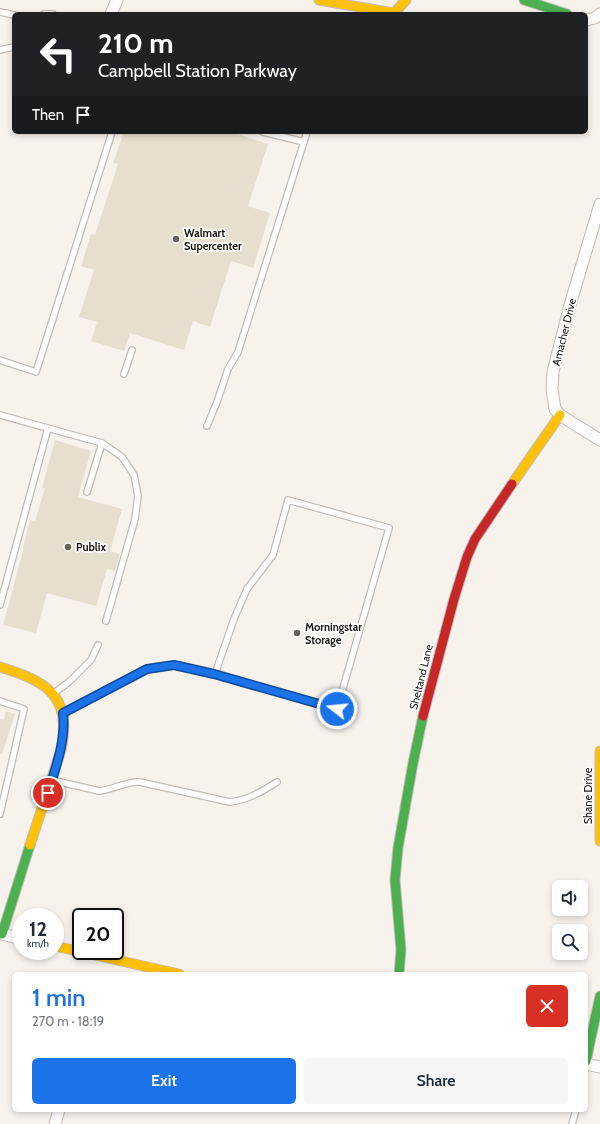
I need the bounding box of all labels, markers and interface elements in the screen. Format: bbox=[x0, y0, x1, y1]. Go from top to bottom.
text: 210 m bbox=[98, 26, 174, 60]
icon: left bbox=[32, 28, 84, 80]
text: Campbell Station Parkway bbox=[98, 60, 297, 82]
icon: arrive bbox=[72, 104, 94, 126]
text: Then bbox=[32, 106, 64, 124]
place label: Walmart Supercenter bbox=[184, 226, 242, 253]
marker: Walmart Supercenter bbox=[171, 234, 181, 244]
street label: Amacher Drive bbox=[549, 297, 579, 367]
place label: Publix bbox=[76, 540, 106, 554]
marker: Publix bbox=[63, 542, 73, 552]
place label: Morningstar Storage bbox=[305, 620, 362, 647]
marker: Morningstar Storage bbox=[292, 628, 302, 638]
street label: Sheltand Lane bbox=[406, 643, 436, 711]
position arrow bbox=[316, 688, 358, 730]
street label: Shane Drive bbox=[581, 767, 595, 824]
pin bbox=[31, 776, 65, 810]
icon: arrive bbox=[37, 782, 59, 804]
map controls bbox=[552, 880, 588, 960]
button: sound bbox=[552, 880, 588, 916]
speed limit sign: 20 bbox=[72, 908, 124, 960]
text: 12 bbox=[29, 917, 47, 941]
button: search bbox=[552, 924, 588, 960]
text: km/h bbox=[27, 937, 49, 950]
text: 1 min bbox=[32, 983, 86, 1012]
button: close bbox=[526, 985, 568, 1027]
text: 270 m · 18:19 bbox=[32, 1013, 104, 1029]
button: Exit bbox=[32, 1058, 296, 1104]
button: Share bbox=[304, 1058, 568, 1104]

